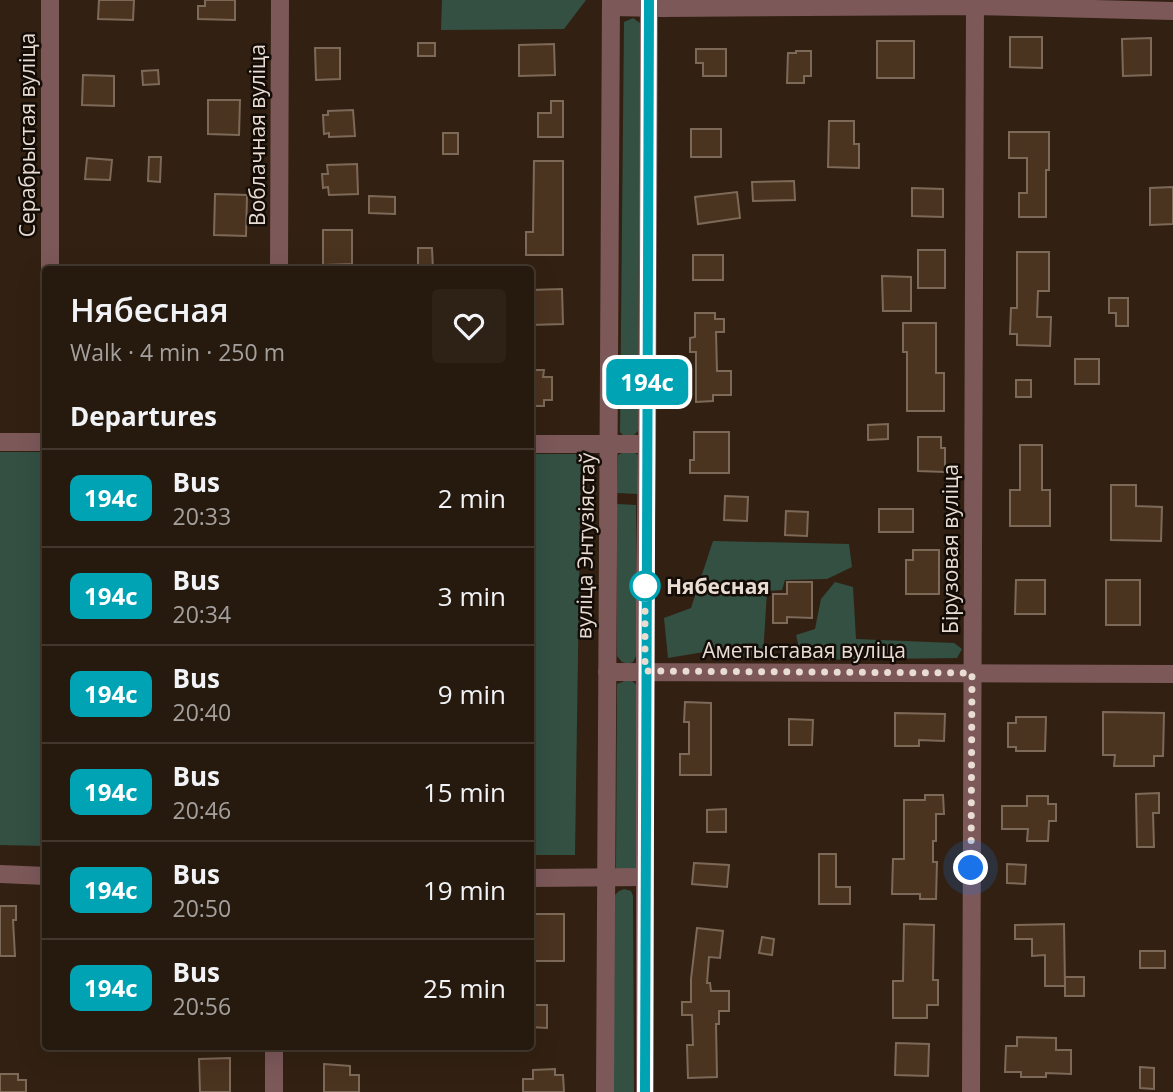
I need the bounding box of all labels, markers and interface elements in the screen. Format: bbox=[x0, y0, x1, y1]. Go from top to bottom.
street label: Серабрыстая вуліца bbox=[13, 33, 41, 237]
street label: Воблачная вуліца bbox=[243, 44, 271, 226]
text: Нябесная bbox=[70, 287, 229, 332]
button: heart bbox=[432, 289, 506, 363]
text: Walk · 4 min · 250 m bbox=[70, 336, 285, 368]
line badge: 194с bbox=[598, 359, 696, 405]
text: 194с bbox=[620, 365, 674, 398]
text: Departures bbox=[70, 398, 217, 434]
street label: вуліца Энтузіястаў bbox=[569, 452, 601, 639]
text: Bus bbox=[173, 464, 220, 500]
street label: Бірузовая вуліца bbox=[936, 464, 964, 634]
text: 2 min bbox=[438, 480, 506, 516]
text: 194с bbox=[84, 481, 138, 514]
text: 20:33 bbox=[173, 500, 231, 532]
text: Bus bbox=[173, 562, 220, 598]
marker: Нябесная bbox=[630, 571, 660, 601]
place label: Нябесная bbox=[666, 572, 770, 600]
text: 3 min bbox=[438, 578, 506, 614]
text: 194с bbox=[84, 579, 138, 612]
text: 20:34 bbox=[173, 598, 231, 630]
street label: Аметыставая вуліца bbox=[702, 636, 906, 664]
text: Bus bbox=[173, 660, 220, 696]
text: 9 min bbox=[438, 676, 506, 712]
text: 194с bbox=[84, 677, 138, 710]
text: 20:40 bbox=[173, 696, 231, 728]
text: Bus bbox=[173, 758, 220, 794]
text: 15 min bbox=[423, 774, 506, 810]
text: 194с bbox=[84, 775, 138, 808]
text: 20:46 bbox=[173, 794, 231, 826]
your location bbox=[953, 850, 988, 885]
text: Bus bbox=[173, 856, 220, 892]
text: 19 min bbox=[423, 872, 506, 908]
text: 194с bbox=[84, 873, 138, 906]
text: 20:50 bbox=[173, 892, 231, 924]
text: Bus bbox=[173, 954, 220, 990]
text: 25 min bbox=[423, 970, 506, 1006]
text: 194с bbox=[84, 971, 138, 1004]
text: 20:56 bbox=[173, 990, 231, 1022]

